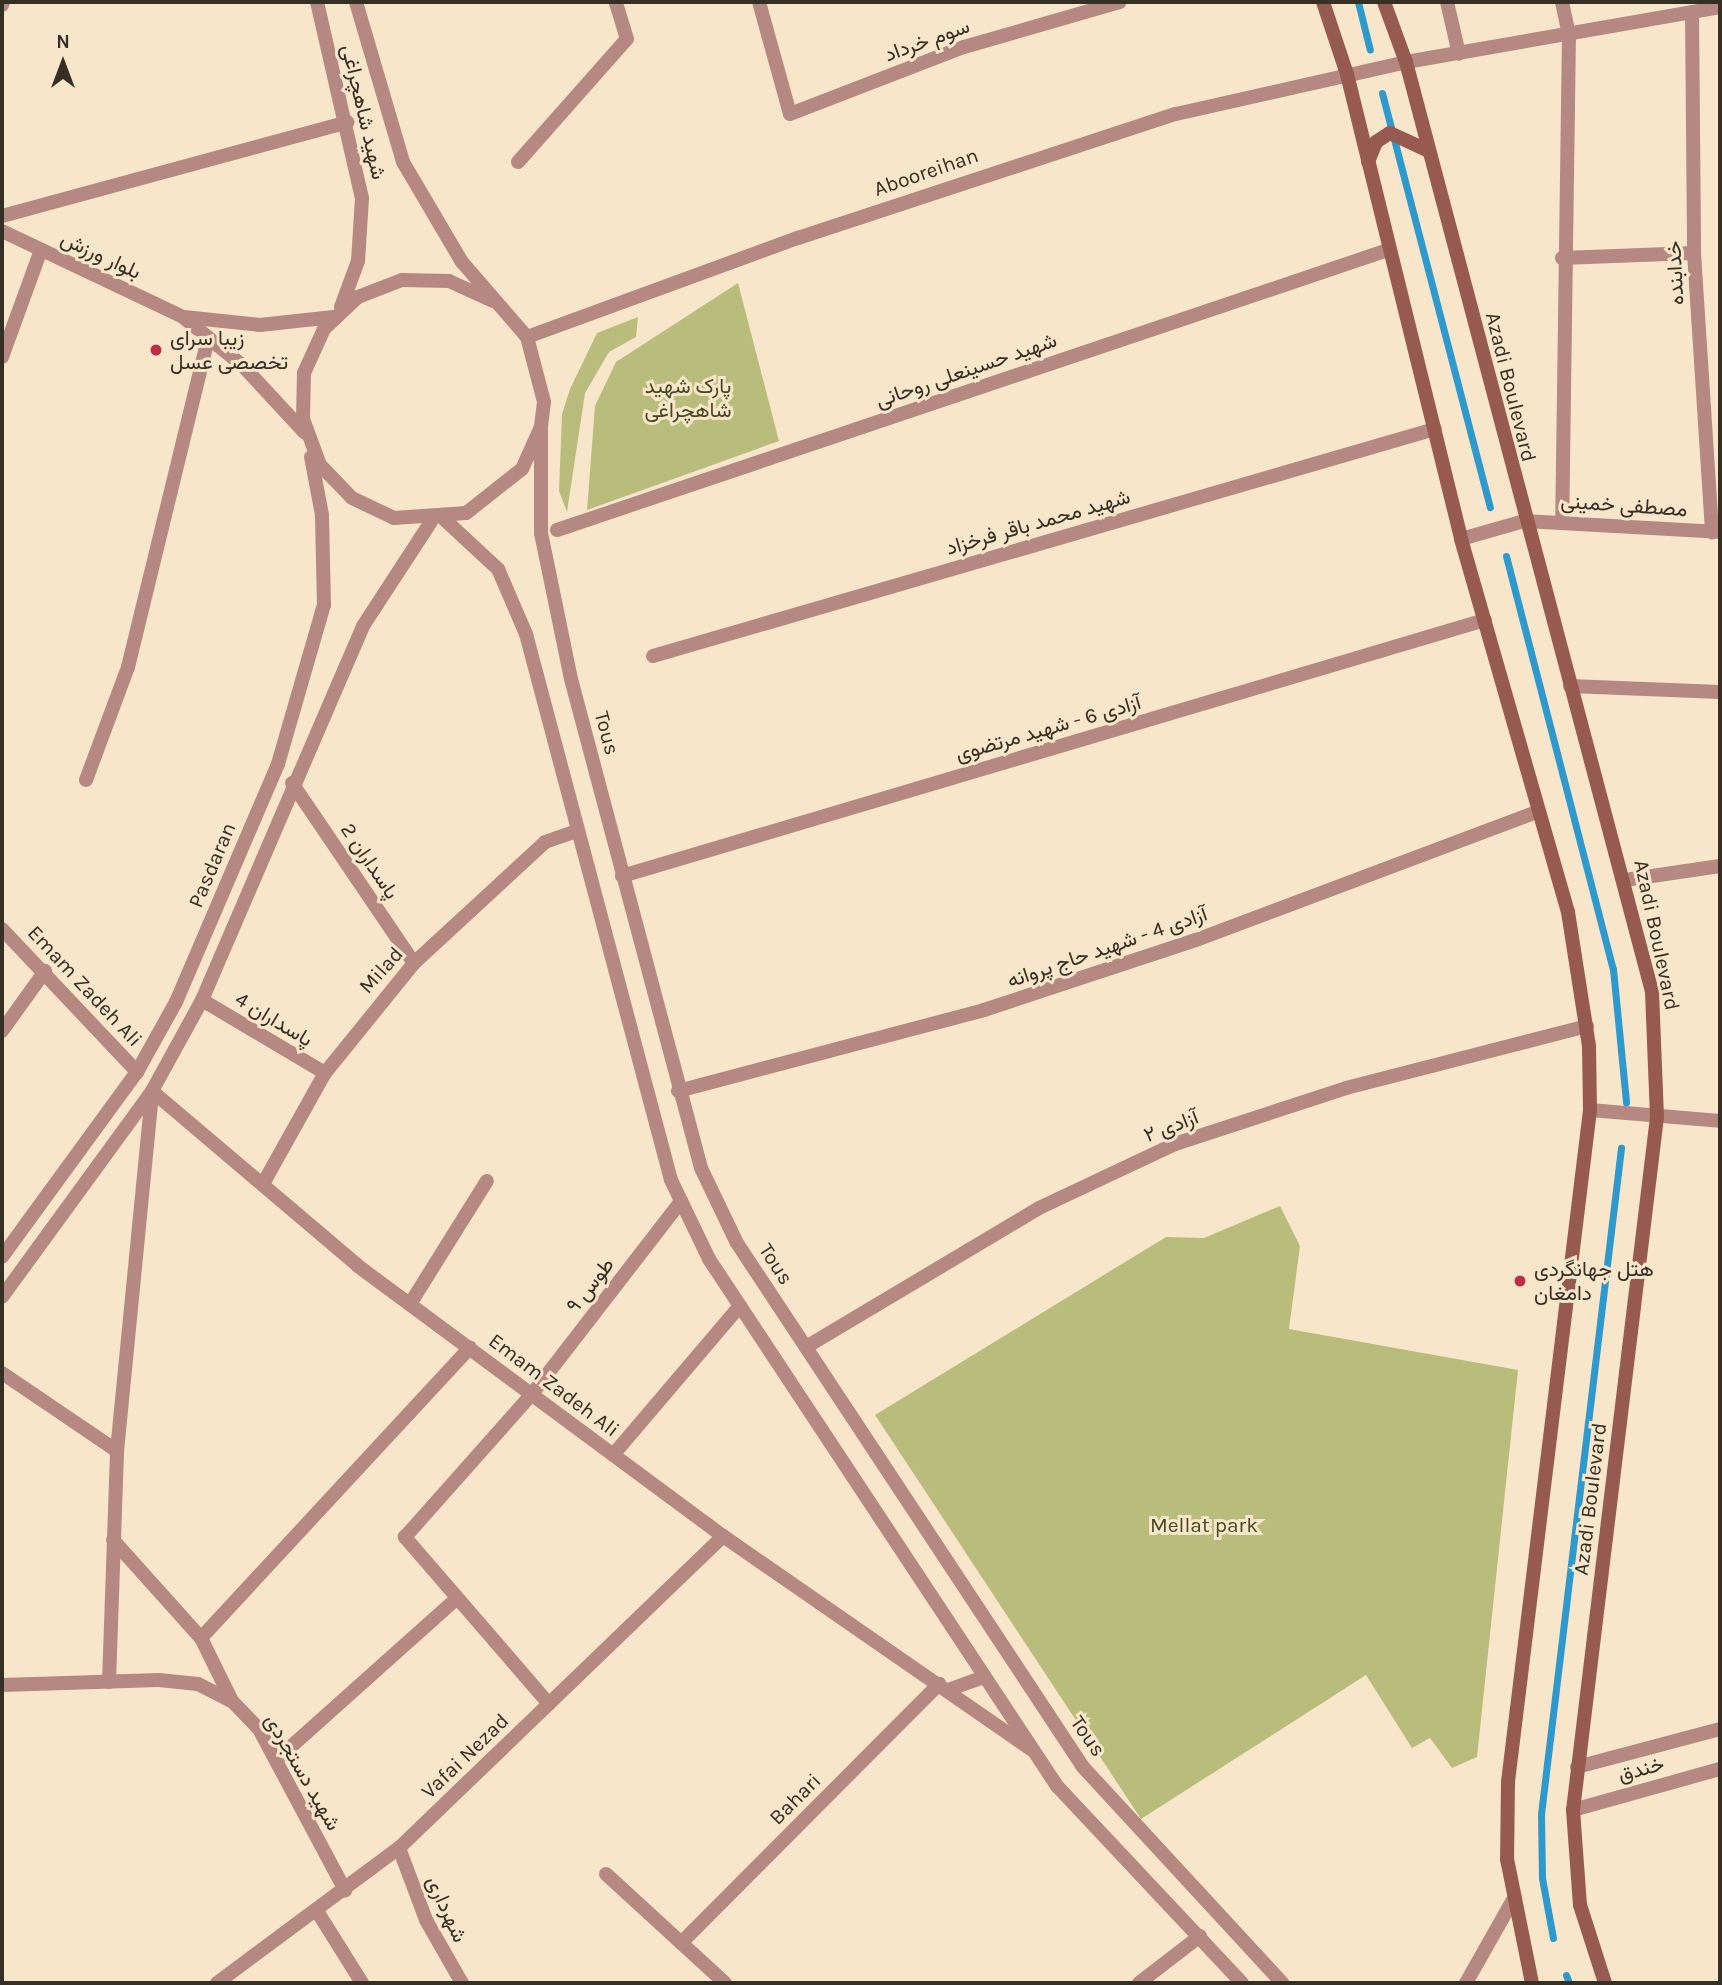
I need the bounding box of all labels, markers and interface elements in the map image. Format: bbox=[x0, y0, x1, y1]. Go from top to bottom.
street label: سوم خرداد bbox=[881, 13, 973, 67]
north arrow bbox=[28, 28, 98, 98]
text: N bbox=[56, 31, 70, 53]
street label: شهید شاهچراغی bbox=[336, 42, 392, 182]
street label: Abooreihan bbox=[870, 142, 982, 202]
street label: بلوار ورزش bbox=[57, 225, 145, 285]
street label: خدابنده bbox=[1661, 240, 1689, 306]
street label: Azadi Boulevard bbox=[1480, 310, 1542, 464]
place label: زیبا سرای تخصصی عسل bbox=[170, 325, 288, 375]
street label: شهید حسینعلی روحانی bbox=[872, 327, 1060, 413]
marker: زیبا سرای تخصصی عسل bbox=[148, 342, 164, 358]
park label: پارک شهید شاهچراغی bbox=[644, 373, 732, 423]
street label: شهید محمد باقر فرخزاد bbox=[943, 484, 1133, 560]
street label: مصطفی خمینی bbox=[1560, 488, 1688, 522]
street label: آزادی 6 - شهید مرتضوی bbox=[952, 689, 1144, 767]
street label: Tous bbox=[589, 708, 625, 758]
street label: پاسداران 2 bbox=[335, 818, 405, 904]
street label: Pasdaran bbox=[183, 819, 241, 911]
street label: Azadi Boulevard bbox=[1629, 857, 1685, 1013]
street label: آزادی 4 - شهید حاج پروانه bbox=[1004, 901, 1210, 993]
street label: Emam Zadeh Ali bbox=[22, 920, 148, 1052]
street label: Milad bbox=[354, 942, 408, 998]
street label: پاسداران 4 bbox=[231, 986, 317, 1052]
street label: آزادی ۲ bbox=[1140, 1104, 1202, 1148]
street label: Tous bbox=[753, 1239, 799, 1289]
street label: طوس ۹ bbox=[561, 1252, 619, 1318]
place label: هتل جهانگردى دامغان bbox=[1534, 1256, 1654, 1306]
marker: هتل جهانگردى دامغان bbox=[1512, 1273, 1528, 1289]
street label: Emam Zadeh Ali bbox=[484, 1328, 624, 1442]
street label: Azadi Boulevard bbox=[1568, 1421, 1612, 1577]
park label: Mellat park bbox=[1150, 1512, 1258, 1538]
street label: Vafai Nezad bbox=[416, 1708, 514, 1804]
street label: شهید دستجردی bbox=[259, 1709, 347, 1835]
street label: Tous bbox=[1065, 1711, 1111, 1761]
street label: خندق bbox=[1615, 1751, 1667, 1787]
street label: Bahari bbox=[764, 1768, 826, 1830]
street label: شهرداری bbox=[421, 1872, 473, 1946]

